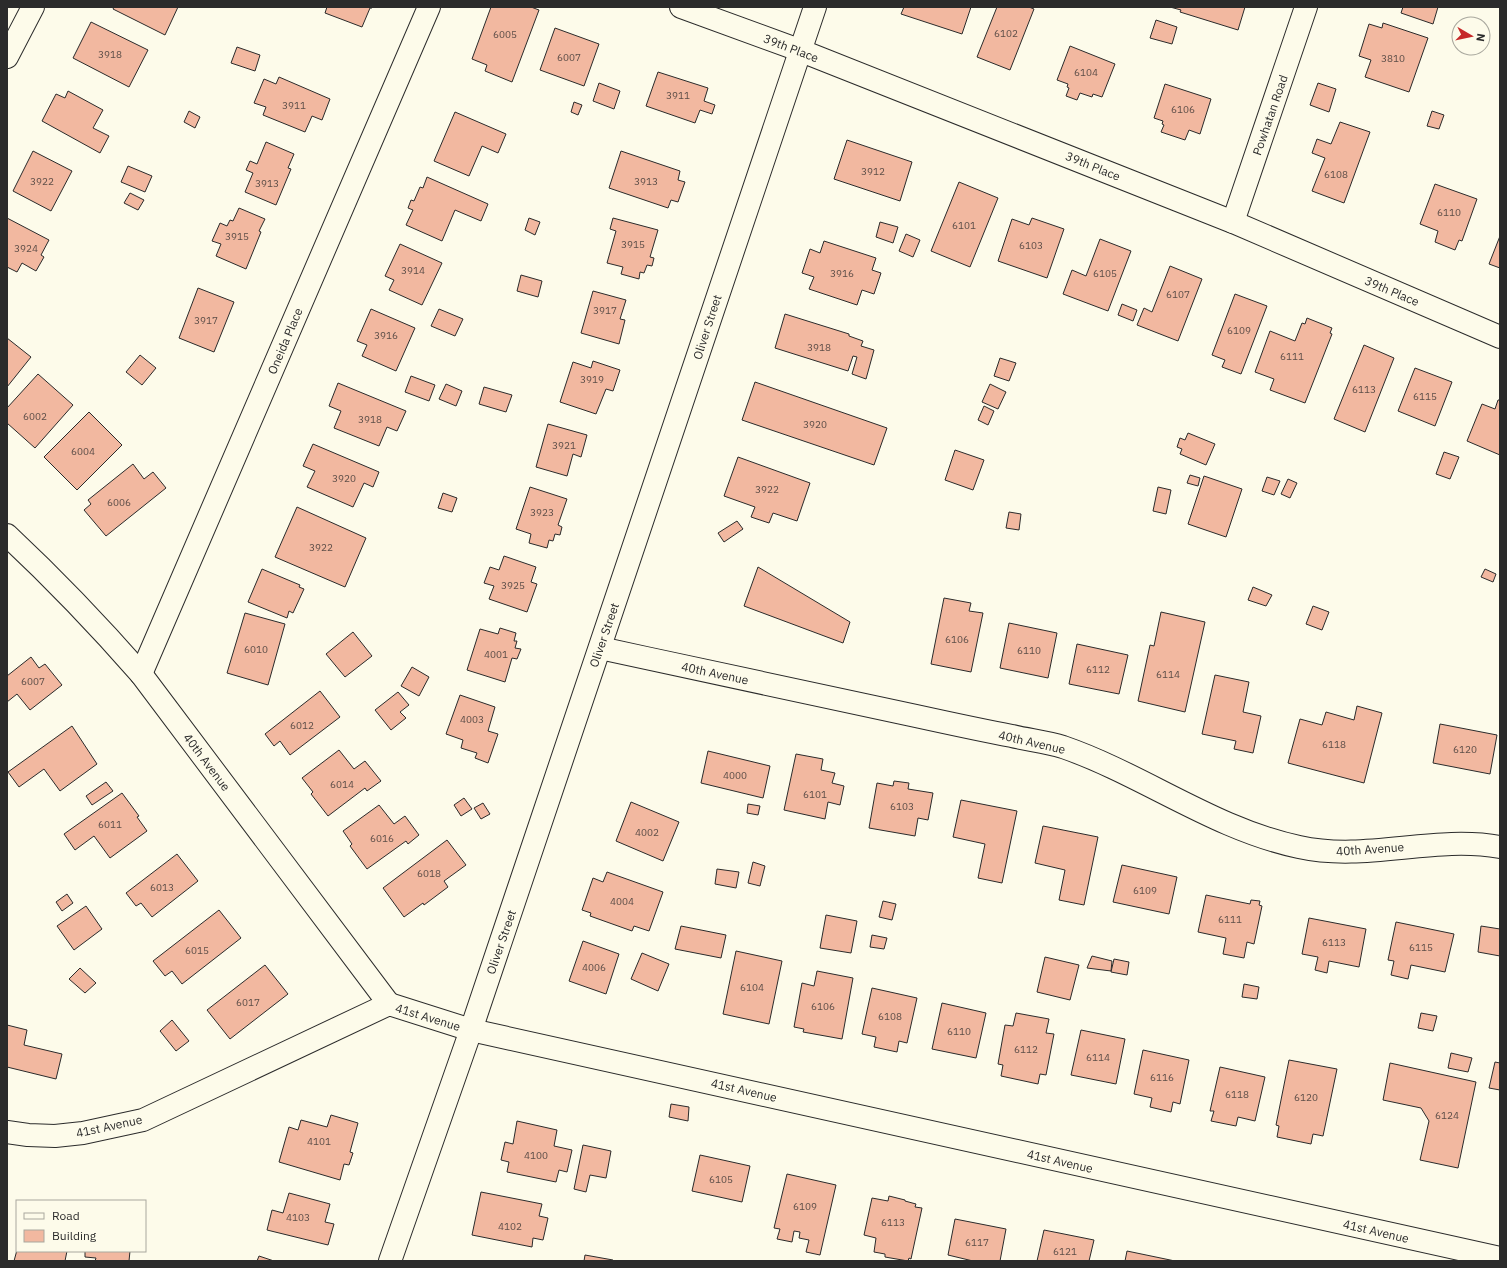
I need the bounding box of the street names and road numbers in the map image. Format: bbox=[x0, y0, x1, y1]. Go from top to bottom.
street label: 39th Place bbox=[761, 31, 821, 65]
street label: Powhatan Road bbox=[1249, 73, 1291, 157]
street label: 39th Place bbox=[1063, 148, 1123, 184]
street label: 39th Place bbox=[1362, 273, 1422, 309]
street label: Oliver Street bbox=[689, 293, 725, 361]
street label: Oneida Place bbox=[264, 305, 306, 376]
street label: Oliver Street bbox=[586, 601, 622, 669]
street label: 40th Avenue bbox=[680, 659, 750, 688]
street label: 40th Avenue bbox=[997, 727, 1067, 757]
street label: 40th Avenue bbox=[180, 730, 234, 794]
street label: 40th Avenue bbox=[1335, 839, 1405, 859]
street label: Oliver Street bbox=[483, 908, 519, 976]
street label: 41st Avenue bbox=[394, 1000, 463, 1034]
street label: 41st Avenue bbox=[710, 1075, 779, 1105]
street label: 41st Avenue bbox=[75, 1112, 144, 1140]
street label: 41st Avenue bbox=[1026, 1146, 1095, 1176]
street label: 41st Avenue bbox=[1342, 1216, 1411, 1246]

